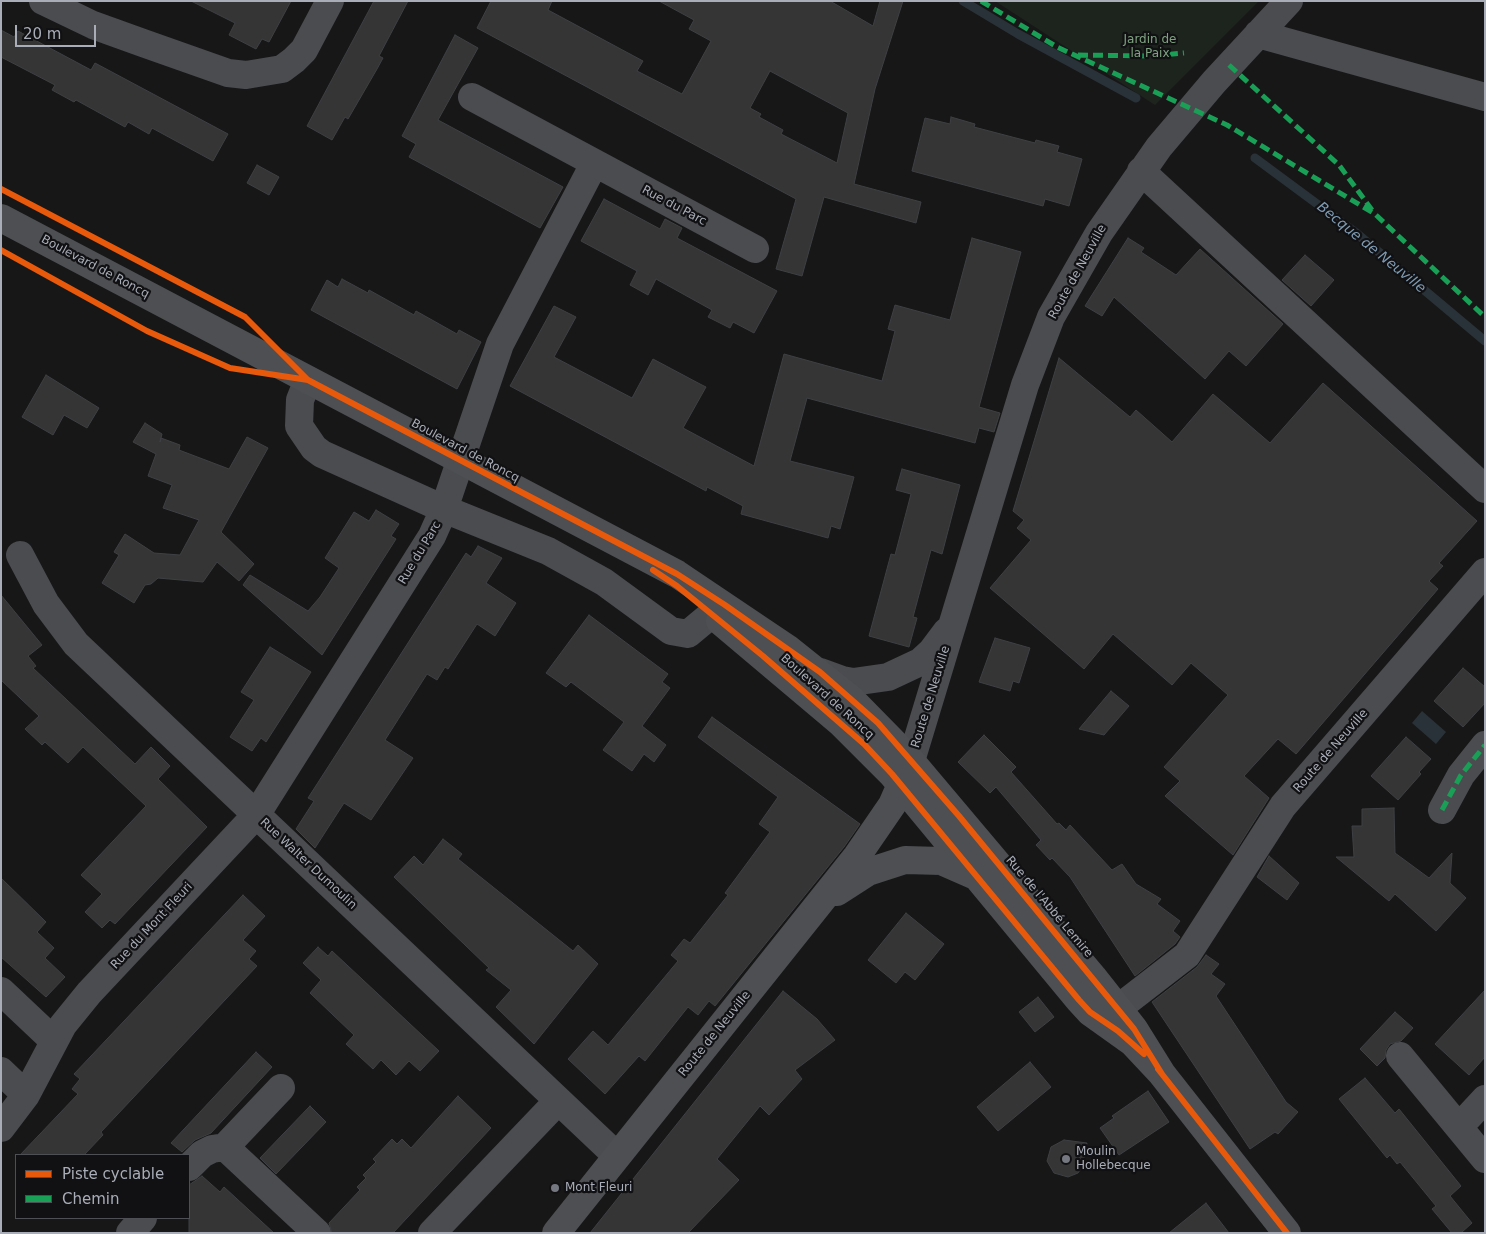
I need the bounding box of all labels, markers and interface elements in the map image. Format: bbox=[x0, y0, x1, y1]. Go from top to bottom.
scale bar bbox=[18, 15, 99, 47]
text: 20 m bbox=[23, 25, 61, 43]
park label: Jardin de la Paix bbox=[1124, 33, 1176, 61]
street label: Rue du Parc bbox=[639, 183, 709, 229]
water label: Becque de Neuville bbox=[1313, 199, 1429, 297]
street label: Route de Neuville bbox=[1046, 222, 1110, 322]
street label: Boulevard de Roncq bbox=[39, 232, 151, 302]
street label: Boulevard de Roncq bbox=[409, 416, 521, 486]
street label: Rue du Parc bbox=[396, 519, 444, 587]
street label: Route de Neuville bbox=[909, 644, 953, 750]
street label: Boulevard de Roncq bbox=[777, 651, 877, 743]
street label: Route de Neuville bbox=[1291, 706, 1371, 796]
street label: Rue Walter Dumoulin bbox=[257, 815, 359, 913]
street label: Rue de l'Abbé Lemire bbox=[1002, 853, 1096, 961]
street label: Rue du Mont Fleuri bbox=[108, 880, 196, 972]
street label: Route de Neuville bbox=[676, 988, 754, 1080]
place label: Moulin Hollebecque bbox=[1076, 1145, 1151, 1173]
marker: Moulin Hollebecque bbox=[1060, 1153, 1072, 1165]
legend bbox=[15, 1154, 190, 1219]
text: Piste cyclable bbox=[62, 1165, 164, 1183]
place label: Mont Fleuri bbox=[565, 1181, 632, 1195]
marker: Mont Fleuri bbox=[549, 1182, 561, 1194]
text: Chemin bbox=[62, 1190, 120, 1208]

